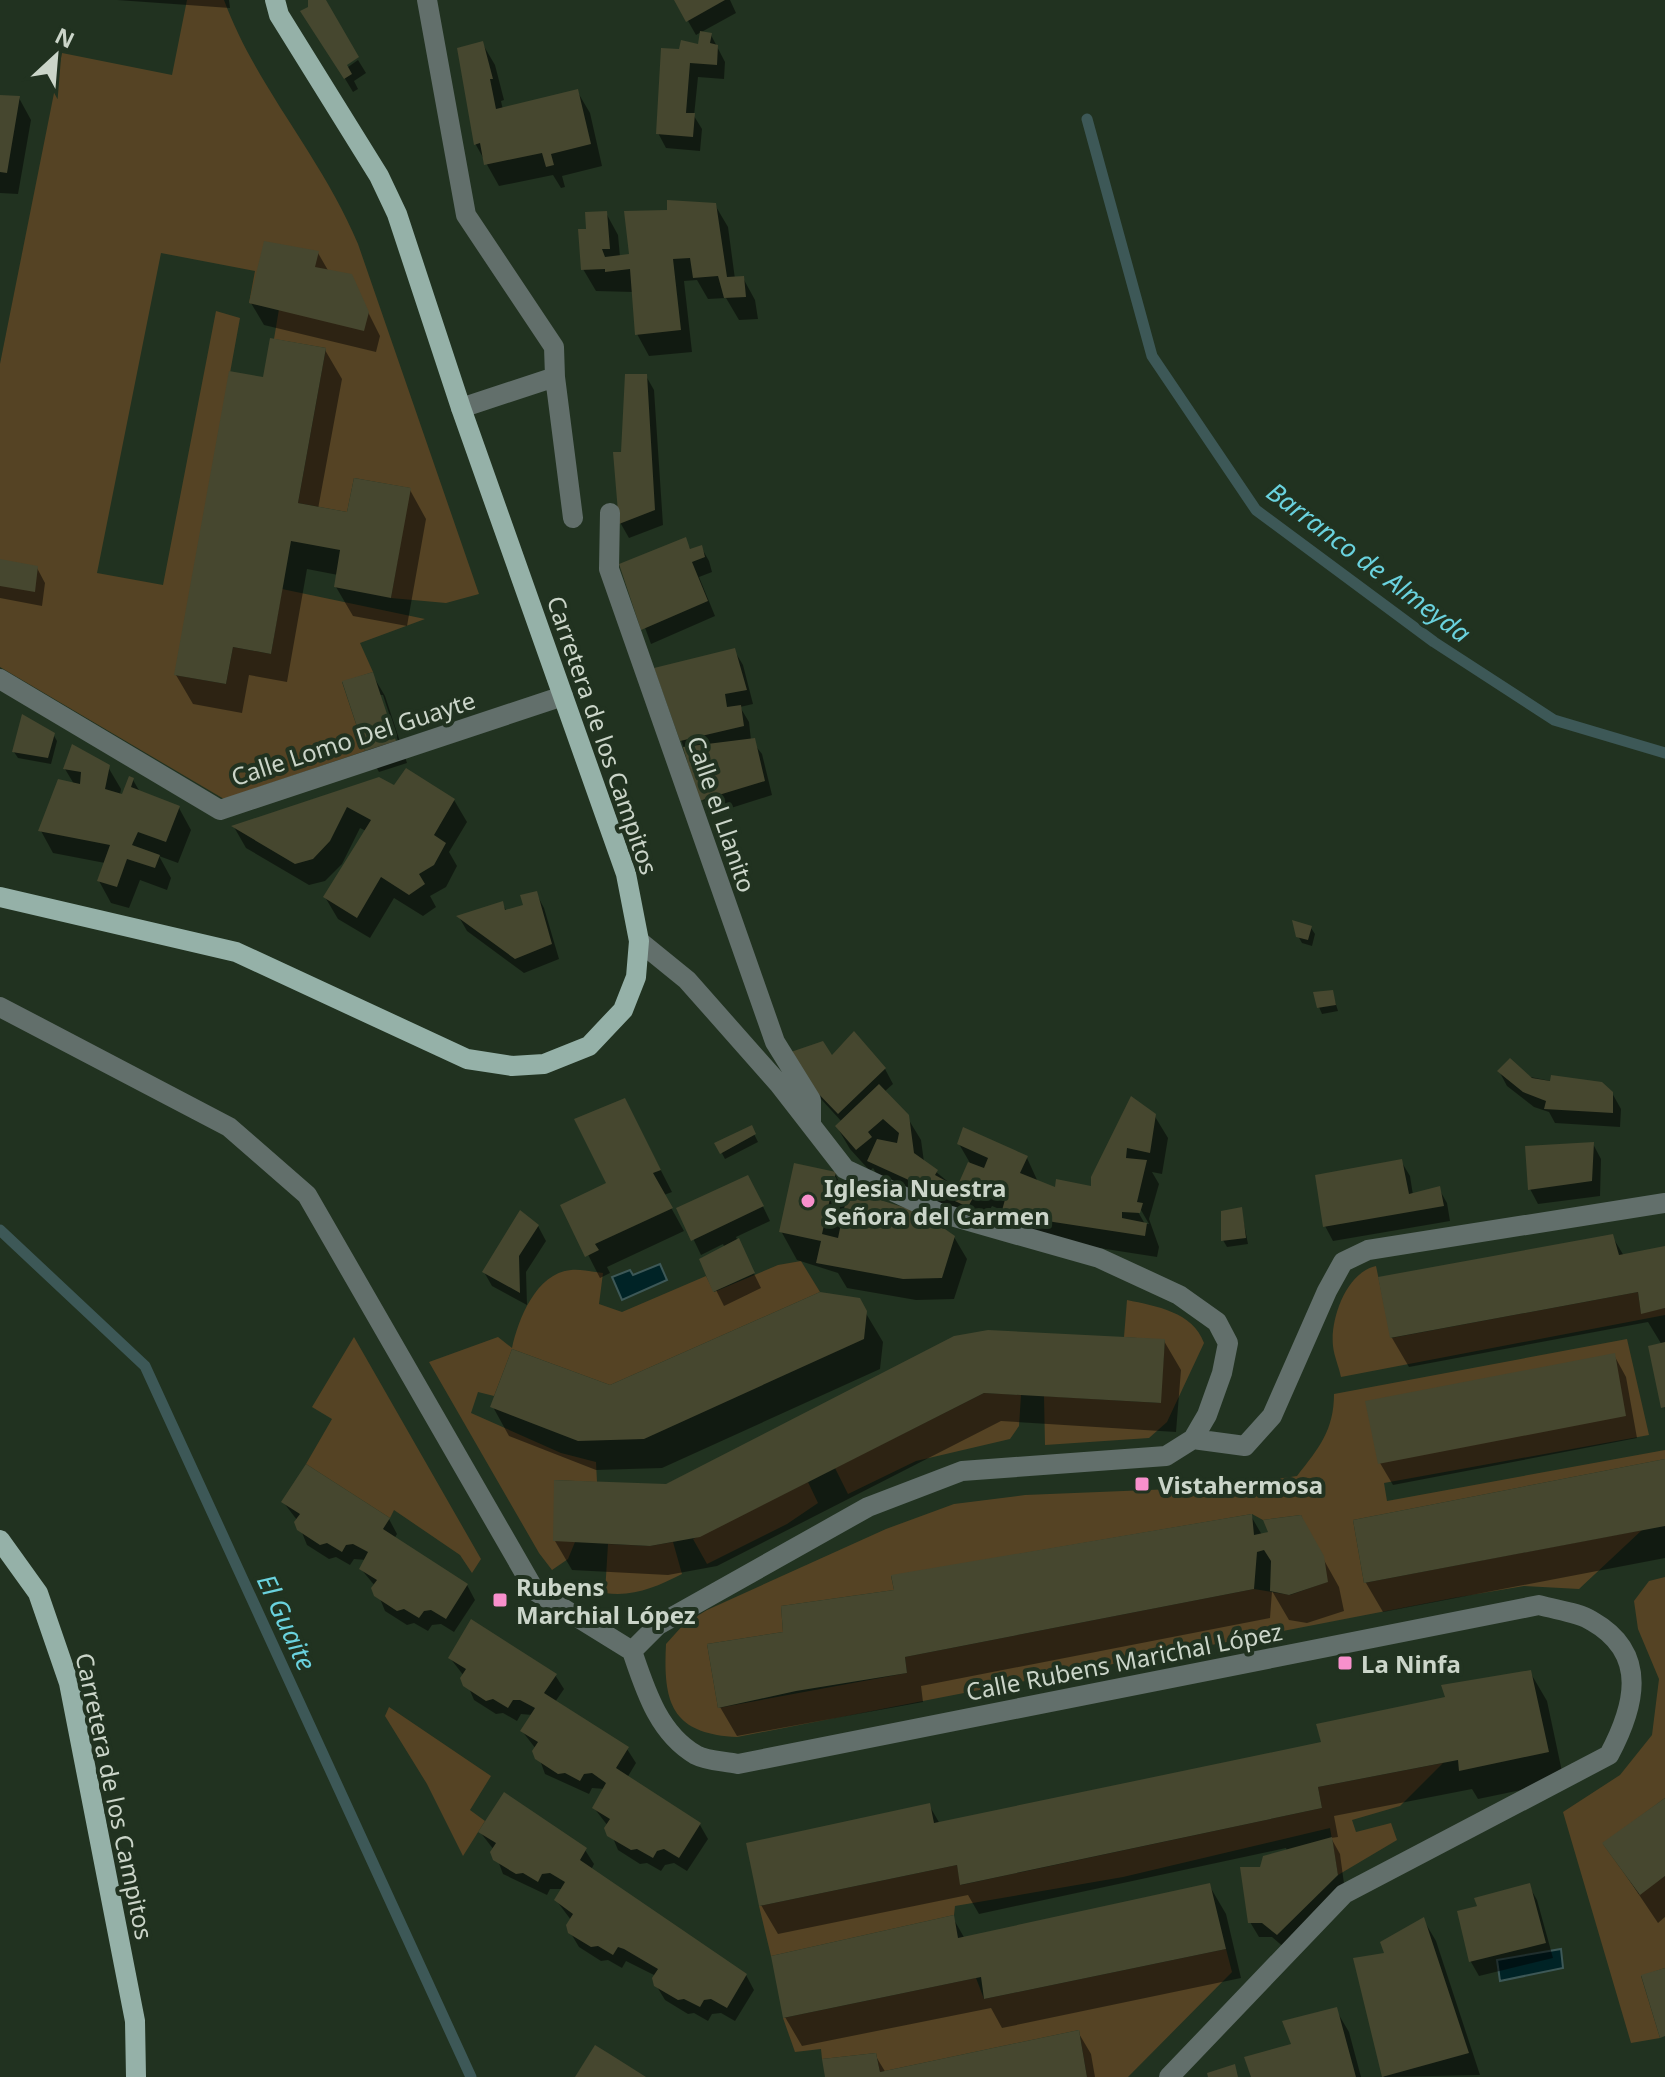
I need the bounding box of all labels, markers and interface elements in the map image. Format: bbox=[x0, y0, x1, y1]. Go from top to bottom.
north arrow bbox=[16, 16, 96, 96]
text: N bbox=[51, 20, 80, 55]
water label: Barranco de Almeyda bbox=[1260, 473, 1479, 651]
street label: Carretera de los Campitos bbox=[540, 591, 666, 879]
street label: Calle Lomo Del Guayte bbox=[227, 683, 479, 793]
street label: Calle el Llanito bbox=[680, 731, 764, 897]
place label: Iglesia Nuestra Señora del Carmen bbox=[824, 1171, 1050, 1232]
marker: Iglesia Nuestra Señora del Carmen bbox=[799, 1192, 817, 1210]
place label: Vistahermosa bbox=[1158, 1468, 1323, 1501]
marker: Vistahermosa bbox=[1133, 1475, 1151, 1493]
water label: El Guaite bbox=[249, 1568, 325, 1676]
place label: Rubens Marchial López bbox=[516, 1570, 696, 1631]
marker: Rubens Marchial López bbox=[491, 1591, 509, 1609]
street label: Calle Rubens Marichal López bbox=[963, 1614, 1285, 1708]
place label: La Ninfa bbox=[1361, 1647, 1461, 1680]
street label: Carretera de los Campitos bbox=[68, 1649, 162, 1943]
marker: La Ninfa bbox=[1336, 1654, 1354, 1672]

